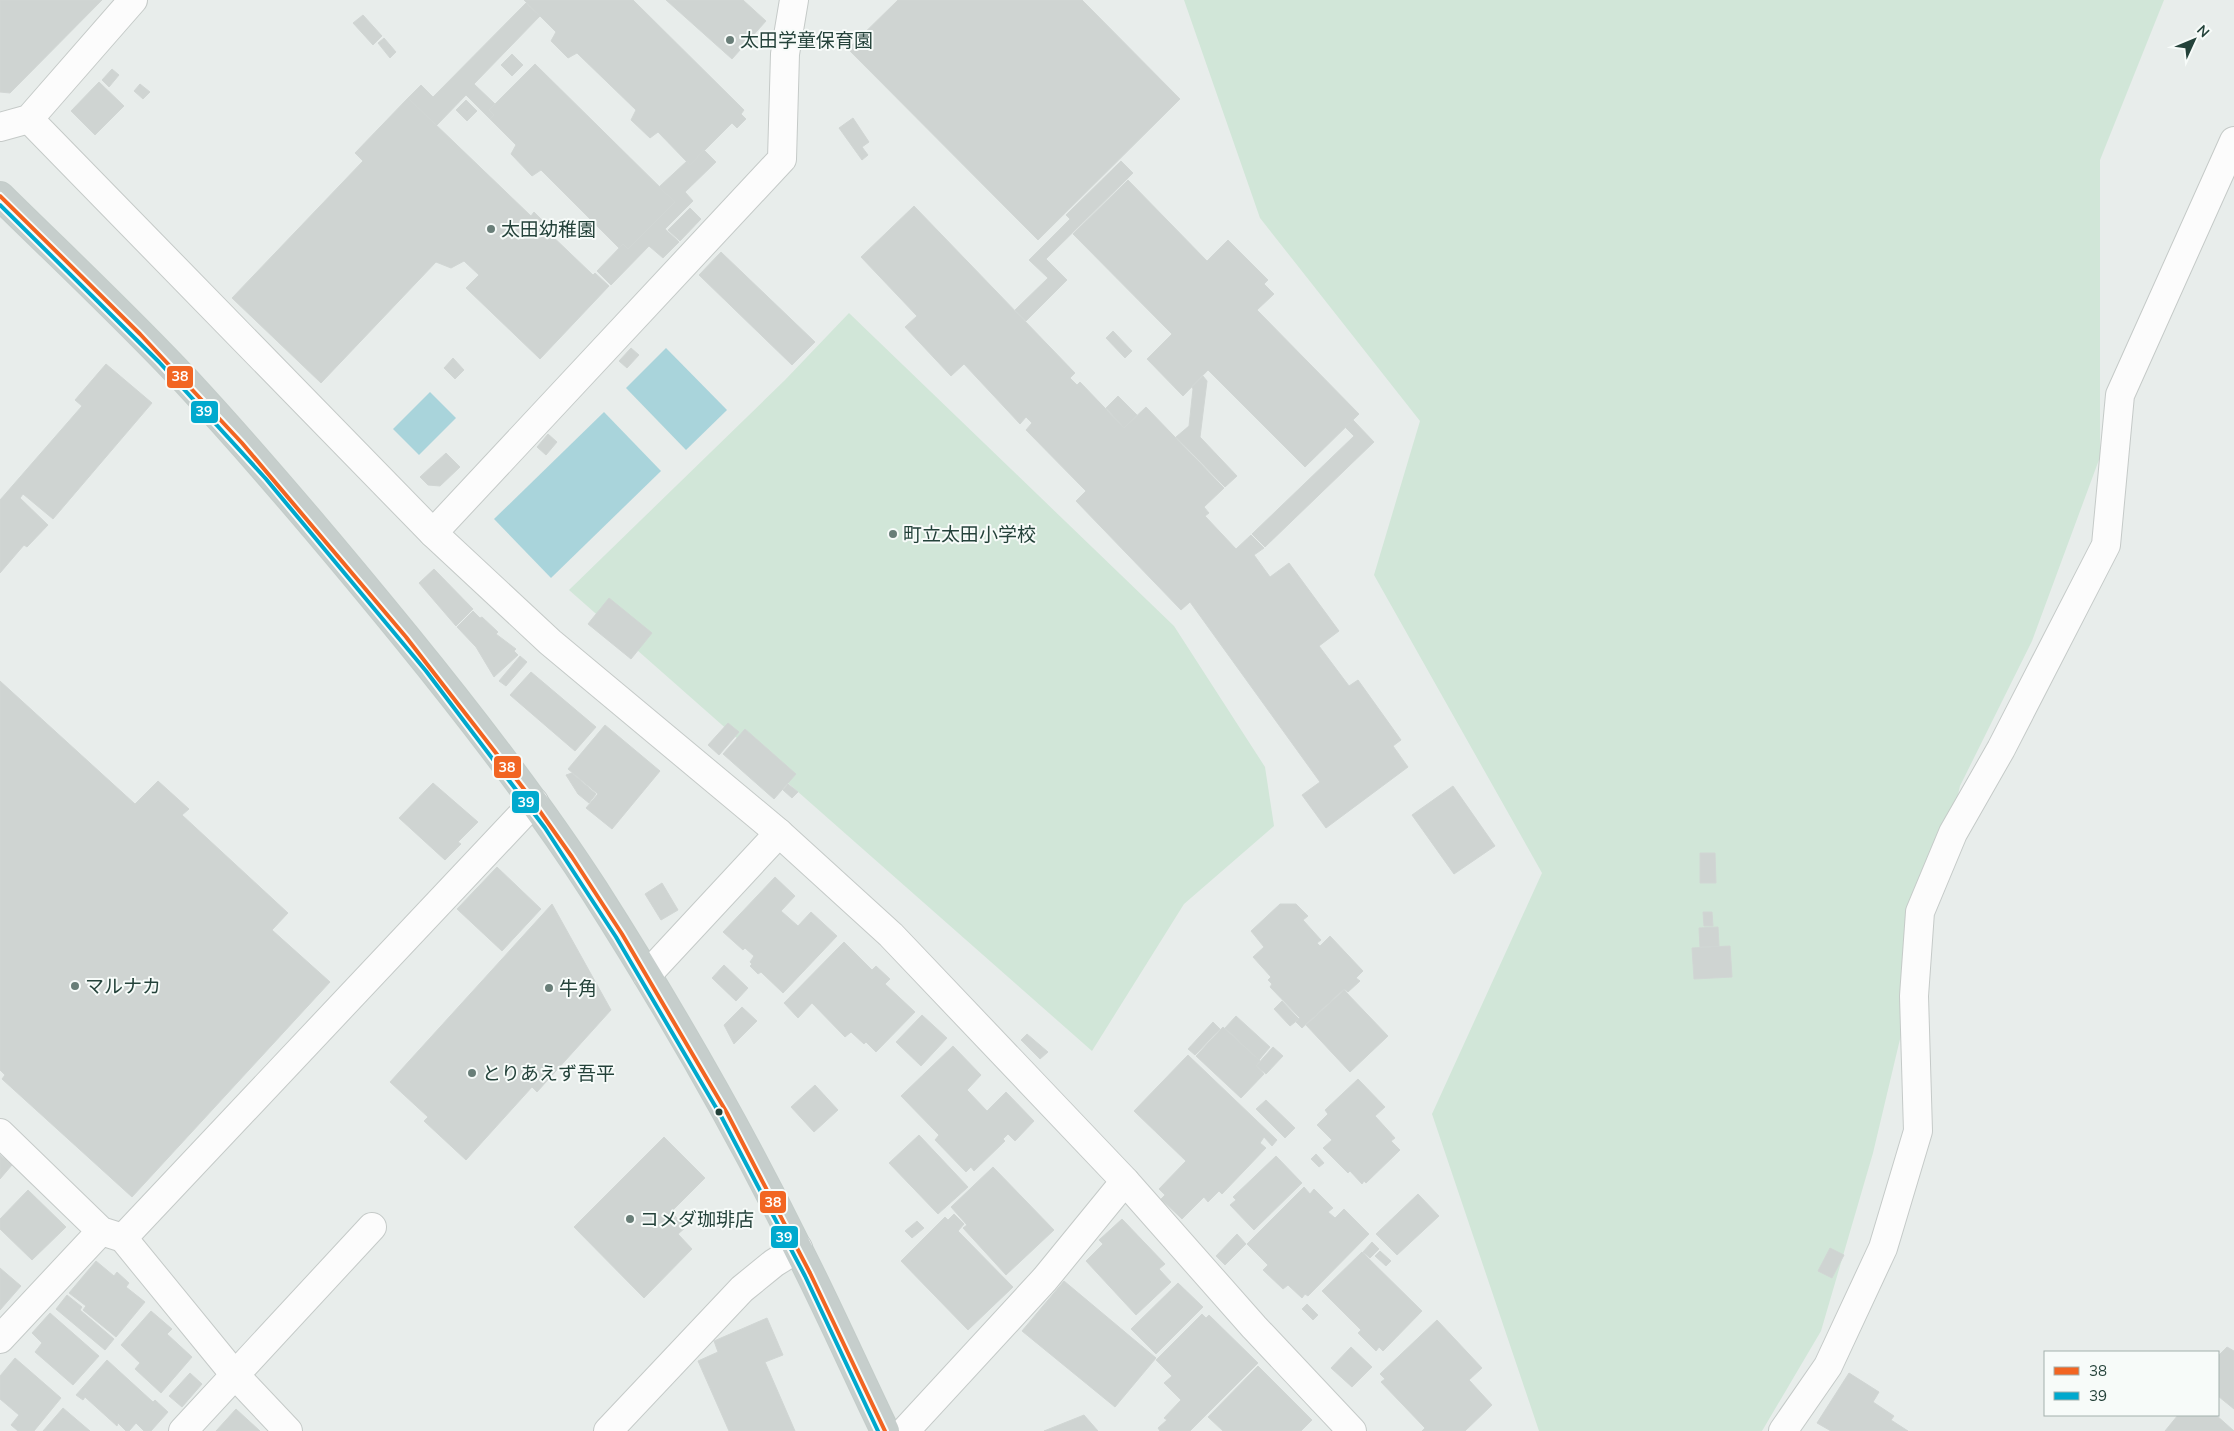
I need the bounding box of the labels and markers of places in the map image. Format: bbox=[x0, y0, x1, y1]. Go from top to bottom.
place label: 太田学童保育園 bbox=[740, 28, 873, 52]
marker: 太田学童保育園 bbox=[724, 34, 736, 46]
place label: 太田幼稚園 bbox=[501, 217, 596, 241]
marker: 太田幼稚園 bbox=[485, 223, 497, 235]
place label: 町立太田小学校 bbox=[903, 522, 1036, 546]
marker: 町立太田小学校 bbox=[887, 528, 899, 540]
place label: マルナカ bbox=[85, 974, 161, 998]
place label: 牛角 bbox=[559, 976, 597, 1000]
marker: マルナカ bbox=[69, 980, 81, 992]
marker: 牛角 bbox=[543, 982, 555, 994]
place label: とりあえず吾平 bbox=[482, 1061, 615, 1085]
marker: とりあえず吾平 bbox=[466, 1067, 478, 1079]
unlabelled marker bbox=[714, 1107, 724, 1117]
place label: コメダ珈琲店 bbox=[640, 1207, 754, 1231]
marker: コメダ珈琲店 bbox=[624, 1213, 636, 1225]

